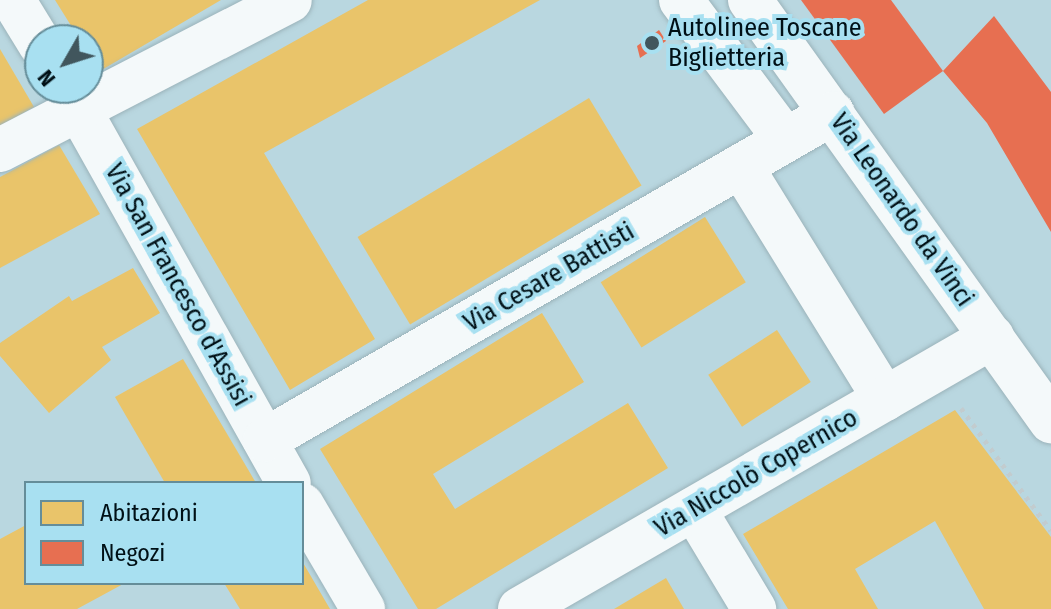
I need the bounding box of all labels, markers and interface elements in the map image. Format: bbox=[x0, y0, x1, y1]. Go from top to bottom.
place label: Autolinee Toscane Biglietteria bbox=[668, 12, 862, 74]
north arrow bbox=[24, 24, 104, 104]
marker: Autolinee Toscane Biglietteria bbox=[643, 34, 661, 52]
text: N bbox=[32, 65, 61, 92]
street label: Via Leonardo da Vinci bbox=[824, 107, 980, 313]
street label: Via San Francesco d'Assisi bbox=[98, 158, 258, 412]
street label: Via Cesare Battisti bbox=[458, 216, 640, 338]
street label: Via Niccolò Copernico bbox=[649, 402, 863, 544]
legend bbox=[24, 481, 304, 585]
text: Abitazioni bbox=[100, 499, 198, 527]
text: Negozi bbox=[100, 539, 165, 567]

